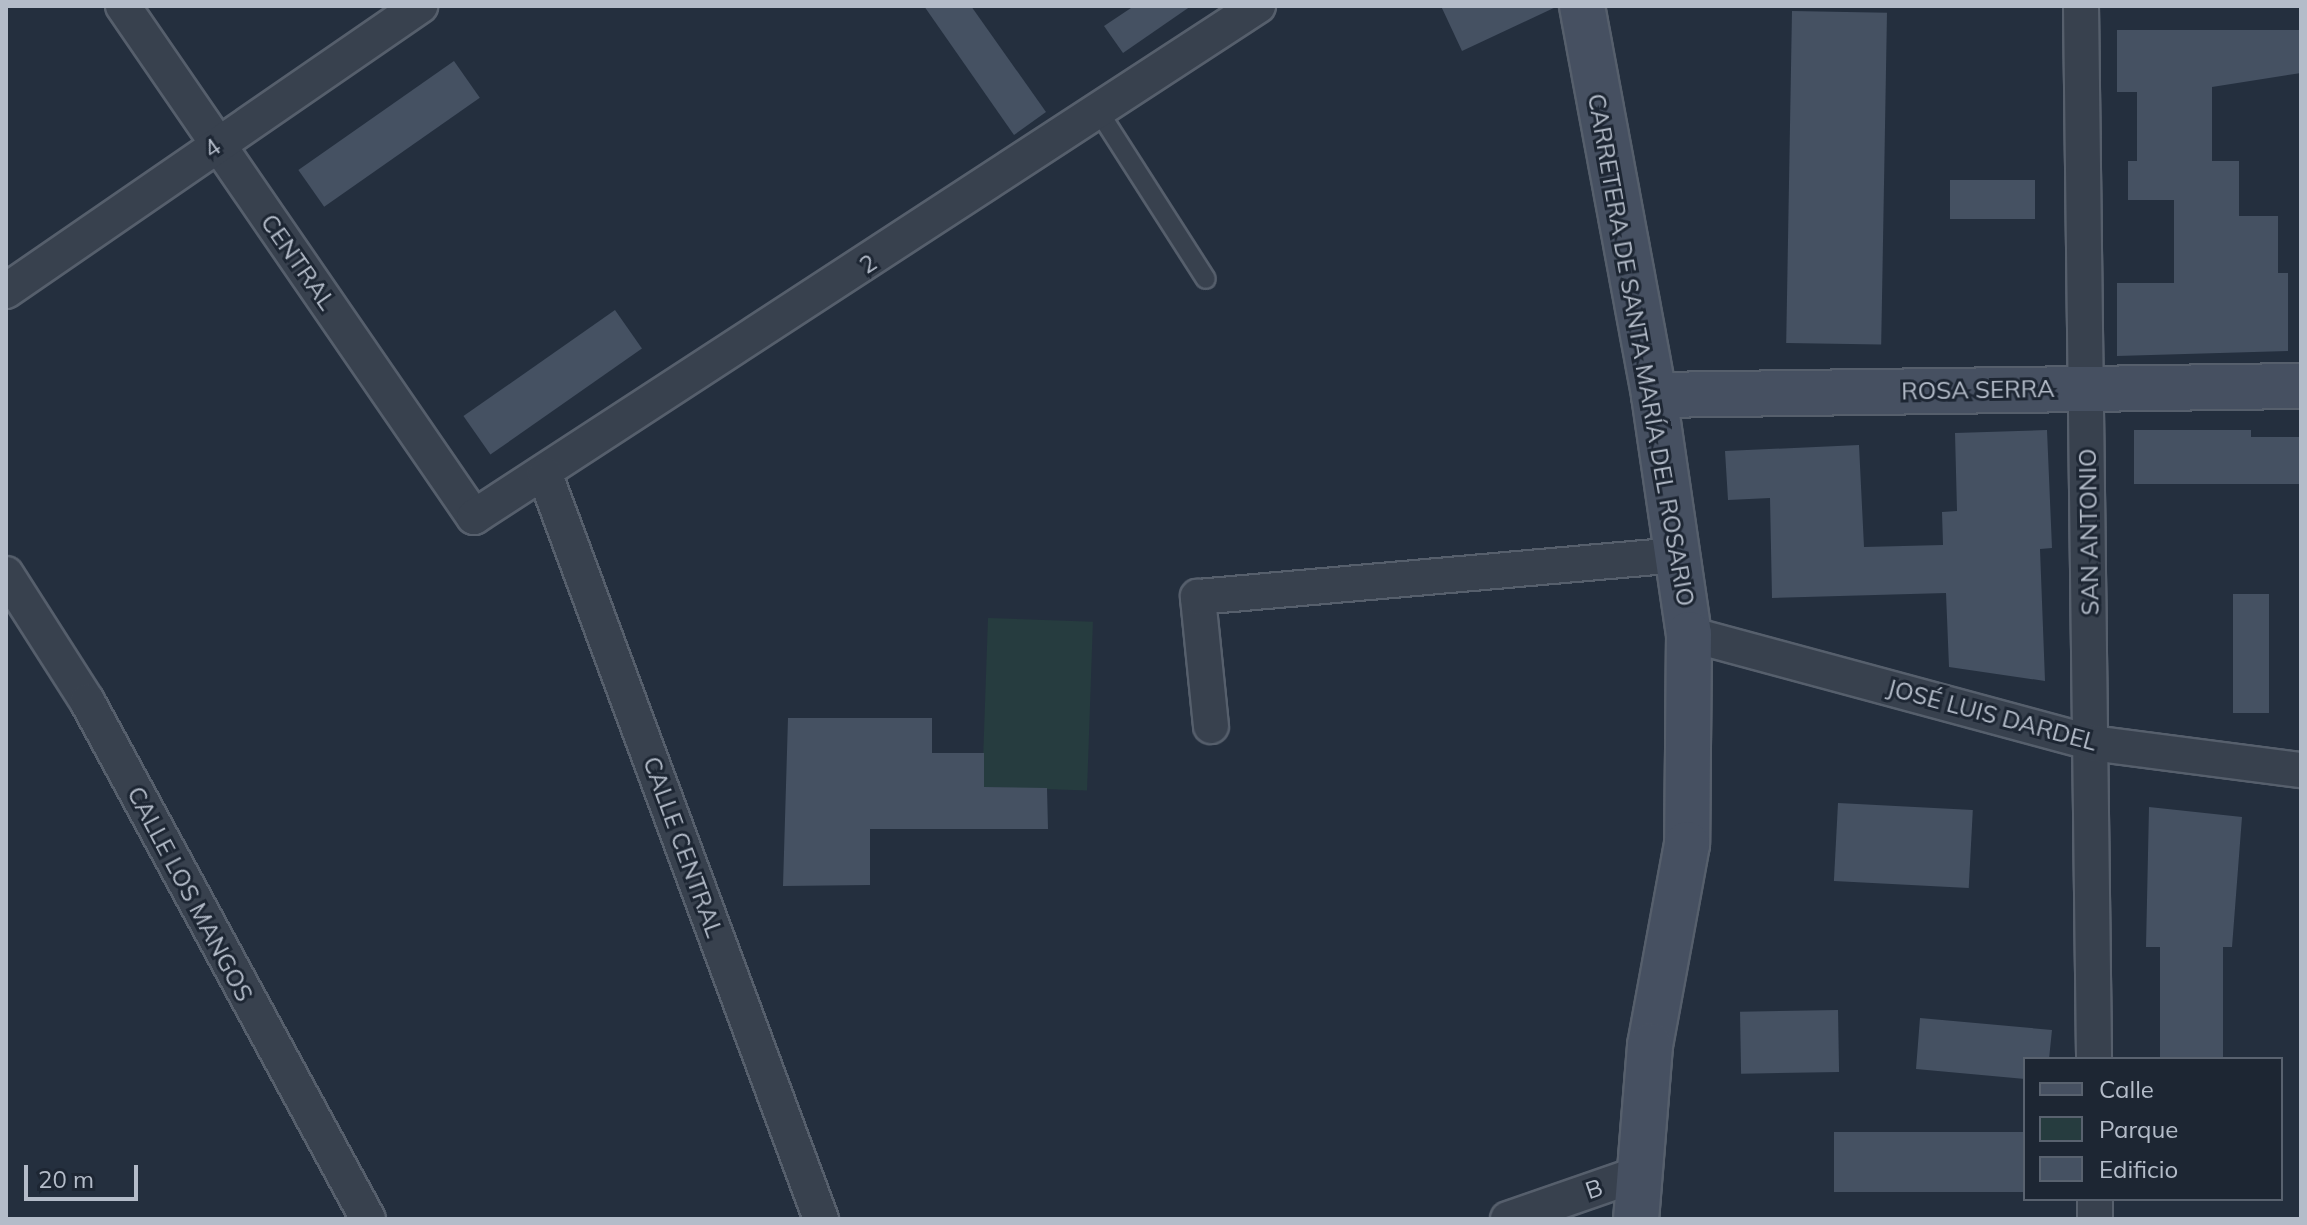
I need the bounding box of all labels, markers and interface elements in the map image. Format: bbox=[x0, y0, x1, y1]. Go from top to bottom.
street label: CARRETERA DE SANTA MARÍA DEL ROSARIO bbox=[1582, 91, 1700, 609]
street label: 4 bbox=[198, 132, 226, 164]
street label: CENTRAL bbox=[255, 209, 341, 315]
street label: 2 bbox=[854, 248, 882, 280]
street label: ROSA SERRA bbox=[1901, 374, 2055, 406]
street label: SAN ANTONIO bbox=[2073, 448, 2105, 616]
street label: JOSÉ LUIS DARDEL bbox=[1884, 673, 2100, 757]
street label: CALLE CENTRAL bbox=[637, 753, 729, 941]
street label: CALLE LOS MANGOS bbox=[121, 782, 259, 1006]
legend bbox=[2023, 1057, 2283, 1201]
text: Calle bbox=[2099, 1074, 2154, 1104]
text: Parque bbox=[2099, 1114, 2178, 1144]
scale bar bbox=[28, 1149, 142, 1199]
text: Edificio bbox=[2099, 1154, 2178, 1184]
text: 20 m bbox=[38, 1164, 94, 1194]
street label: B bbox=[1582, 1173, 1606, 1205]

